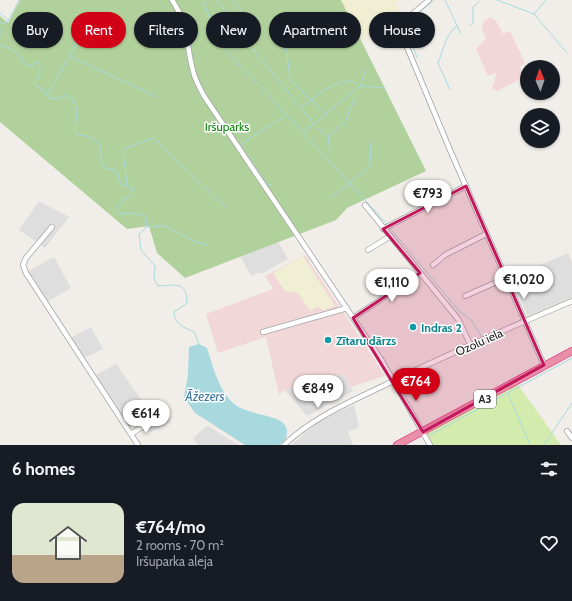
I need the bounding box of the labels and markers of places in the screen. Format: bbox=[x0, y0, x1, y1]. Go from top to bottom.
pin: €793 bbox=[404, 180, 452, 214]
pin: €1,020 bbox=[491, 266, 557, 300]
pin: €1,110 bbox=[359, 269, 425, 303]
place label: Indras 2 bbox=[421, 320, 462, 335]
marker: Indras 2 bbox=[408, 322, 418, 332]
place label: Zītaru dārzs bbox=[336, 333, 396, 348]
marker: Zītaru dārzs bbox=[323, 335, 333, 345]
pin: €764 bbox=[392, 368, 440, 402]
pin: €849 bbox=[294, 375, 342, 409]
pin: €614 bbox=[122, 400, 170, 434]

